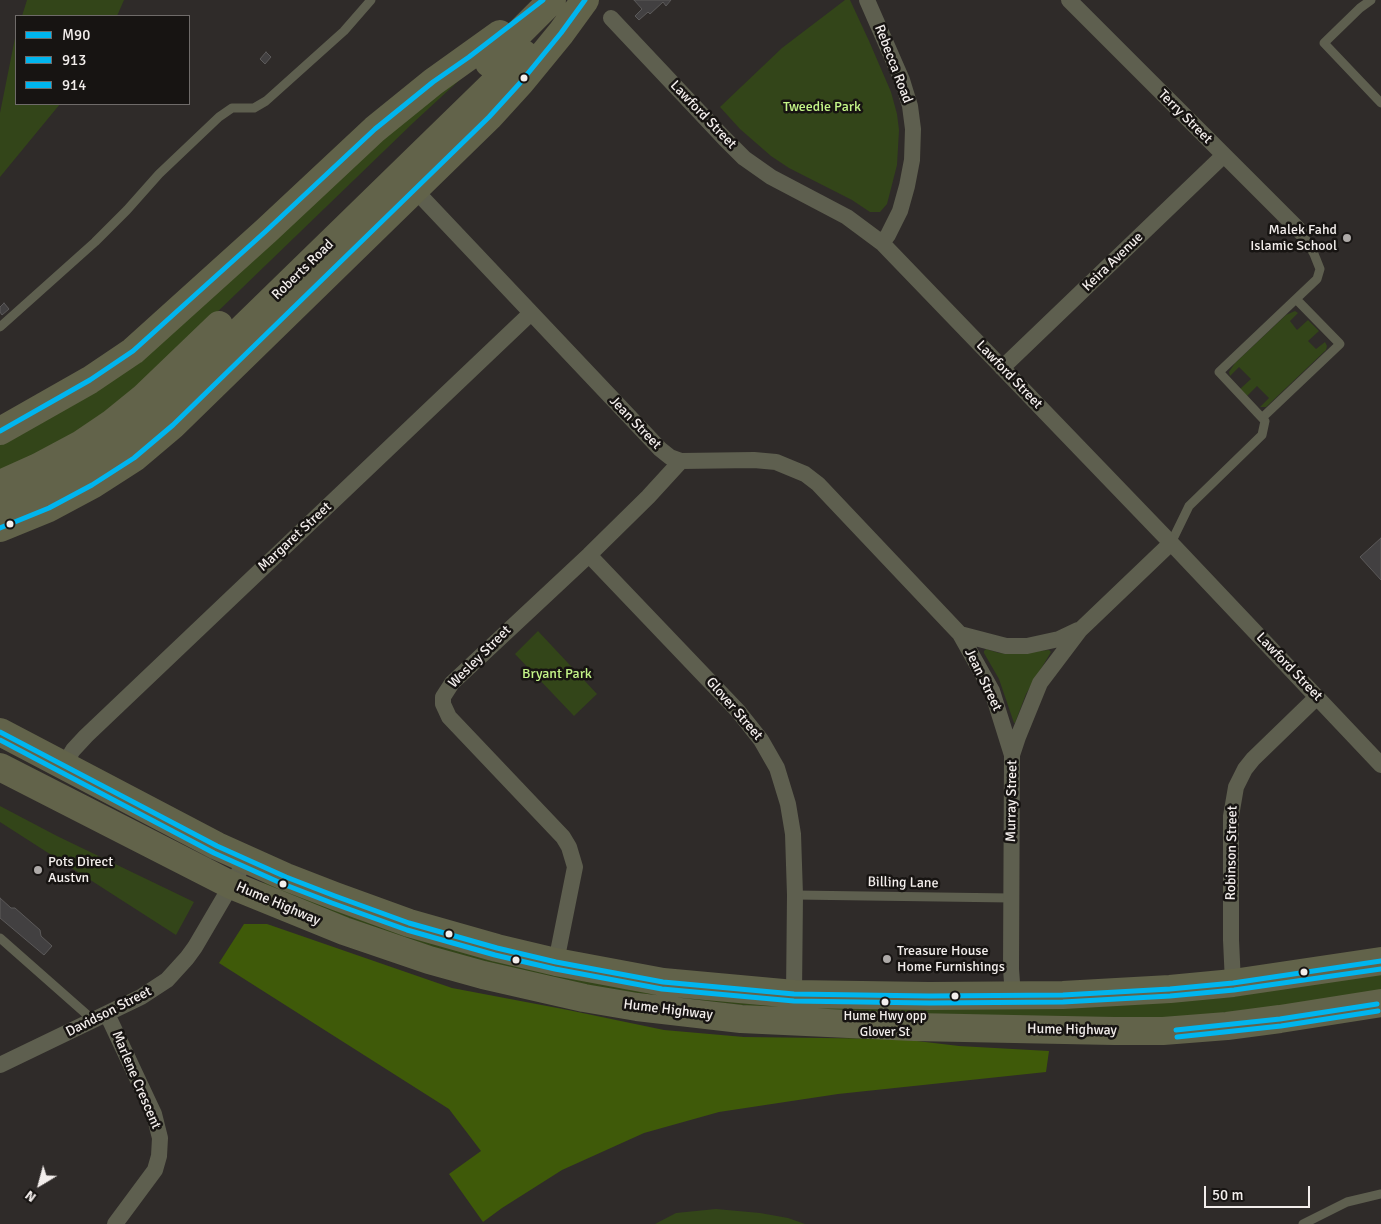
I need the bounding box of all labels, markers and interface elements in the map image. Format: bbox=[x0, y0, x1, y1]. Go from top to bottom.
legend bbox=[15, 15, 190, 105]
street label: Rebecca Road bbox=[870, 22, 916, 106]
text: M90 bbox=[62, 26, 90, 44]
text: 913 bbox=[62, 51, 86, 69]
unlabelled marker bbox=[519, 73, 529, 83]
text: 914 bbox=[62, 76, 86, 94]
street label: Lawford Street bbox=[666, 77, 740, 153]
street label: Terry Street bbox=[1154, 86, 1216, 148]
park label: Tweedie Park bbox=[783, 99, 861, 115]
place label: Malek Fahd Islamic School bbox=[1250, 222, 1337, 254]
street label: Keira Avenue bbox=[1079, 229, 1147, 295]
marker: Malek Fahd Islamic School bbox=[1341, 232, 1353, 244]
street label: Roberts Road bbox=[269, 236, 337, 304]
street label: Lawford Street bbox=[972, 337, 1046, 413]
street label: Jean Street bbox=[605, 393, 665, 453]
street label: Margaret Street bbox=[255, 499, 335, 575]
unlabelled marker bbox=[5, 519, 15, 529]
street label: Wesley Street bbox=[445, 622, 515, 692]
street label: Lawford Street bbox=[1252, 629, 1326, 705]
street label: Jean Street bbox=[961, 646, 1005, 714]
park label: Bryant Park bbox=[522, 666, 592, 682]
street label: Glover Street bbox=[702, 674, 766, 744]
street label: Murray Street bbox=[1003, 760, 1021, 842]
street label: Robinson Street bbox=[1223, 805, 1241, 901]
place label: Pots Direct Austvn bbox=[48, 854, 113, 886]
marker: Pots Direct Austvn bbox=[32, 864, 44, 876]
street label: Billing Lane bbox=[867, 874, 939, 892]
street label: Hume Highway bbox=[233, 879, 323, 929]
unlabelled marker bbox=[278, 879, 288, 889]
unlabelled marker bbox=[444, 929, 454, 939]
place label: Treasure House Home Furnishings bbox=[897, 943, 1005, 976]
marker: Treasure House Home Furnishings bbox=[881, 953, 893, 965]
unlabelled marker bbox=[511, 955, 521, 965]
unlabelled marker bbox=[1299, 967, 1309, 977]
street label: Davidson Street bbox=[63, 983, 155, 1041]
unlabelled marker bbox=[950, 991, 960, 1001]
street label: Hume Highway bbox=[622, 996, 714, 1024]
marker: Hume Hwy opp Glover St bbox=[880, 997, 890, 1007]
place label: Hume Hwy opp Glover St bbox=[843, 1009, 927, 1040]
street label: Hume Highway bbox=[1027, 1021, 1117, 1039]
street label: Marlene Crescent bbox=[108, 1028, 164, 1132]
north arrow bbox=[15, 1159, 65, 1209]
scale bar bbox=[1206, 1176, 1312, 1208]
text: 50 m bbox=[1212, 1186, 1243, 1204]
text: N bbox=[22, 1187, 40, 1206]

